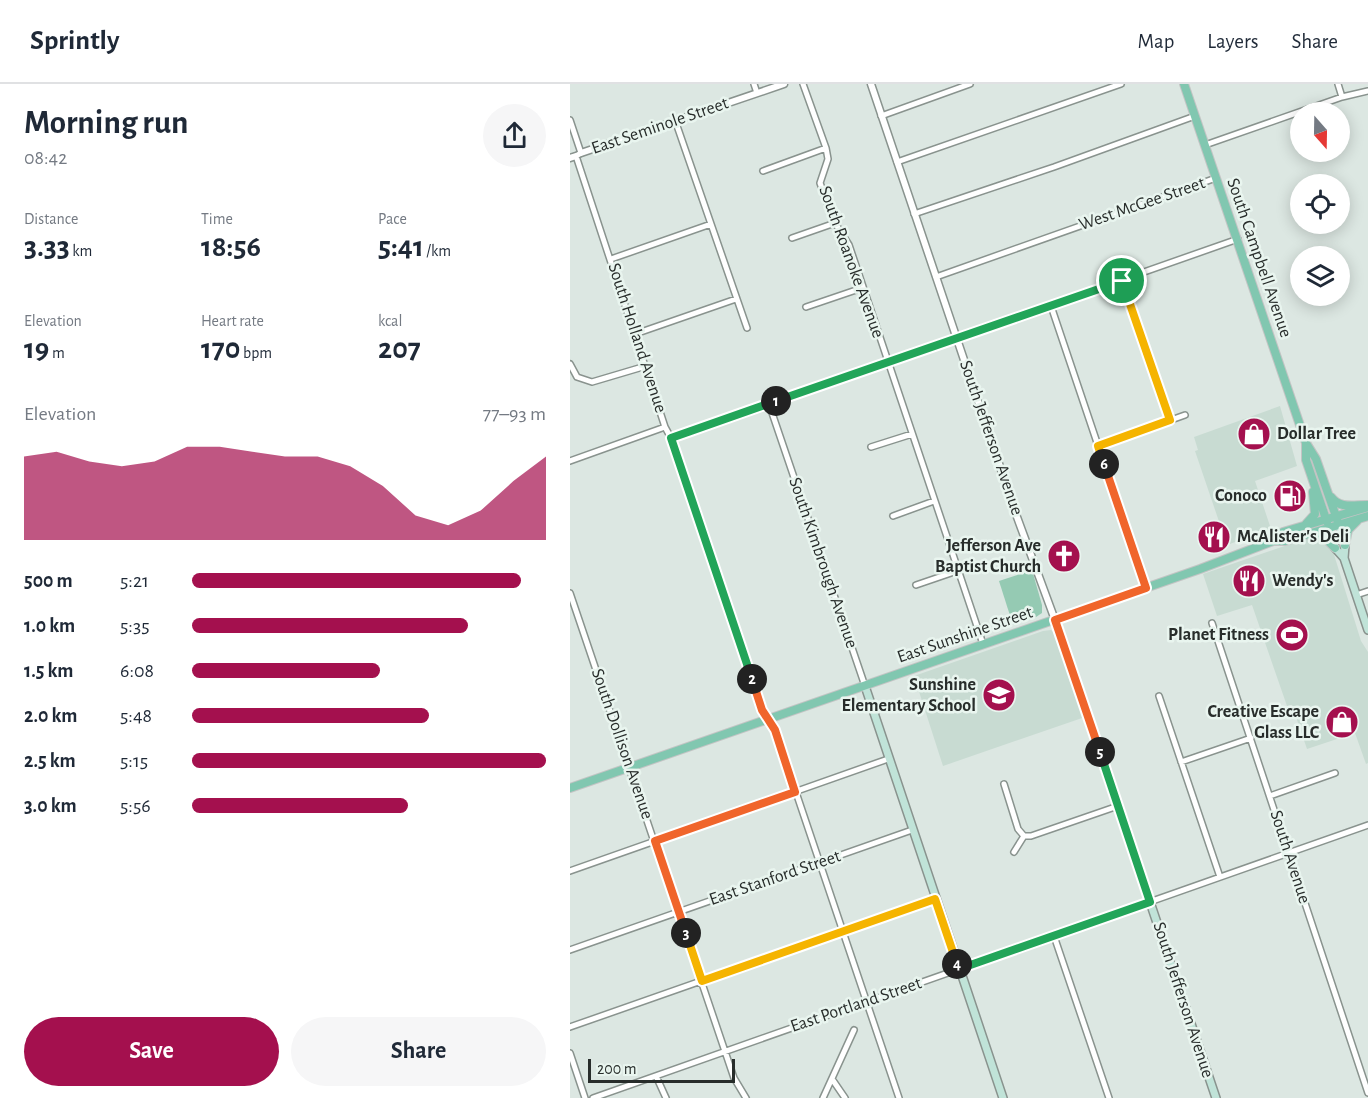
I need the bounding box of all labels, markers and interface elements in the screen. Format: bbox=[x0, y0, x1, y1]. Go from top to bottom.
text: Sprintly bbox=[30, 27, 120, 55]
text: Map bbox=[1138, 31, 1174, 52]
text: Layers bbox=[1207, 31, 1258, 52]
text: Share bbox=[1291, 31, 1338, 52]
street label: East Seminole Street bbox=[589, 94, 731, 158]
north arrow bbox=[1290, 102, 1350, 162]
map controls bbox=[1290, 102, 1350, 306]
button: share bbox=[483, 104, 546, 167]
text: Morning run bbox=[24, 107, 188, 140]
text: 08:42 bbox=[24, 148, 67, 168]
street label: West McGee Street bbox=[1077, 174, 1208, 234]
button: locate bbox=[1290, 174, 1350, 234]
street label: South Campbell Avenue bbox=[1223, 176, 1295, 340]
street label: South Roanoke Avenue bbox=[815, 184, 887, 340]
text: Distance bbox=[24, 211, 78, 227]
text: Time bbox=[201, 211, 233, 227]
text: Pace bbox=[378, 211, 407, 227]
text: 3.33 bbox=[24, 232, 70, 262]
text: 18:56 bbox=[201, 232, 261, 262]
text: 5:41 bbox=[378, 232, 424, 262]
text: km bbox=[70, 243, 92, 259]
text: /km bbox=[424, 243, 451, 259]
button: layers bbox=[1290, 246, 1350, 306]
pin bbox=[1096, 255, 1147, 306]
street label: South Holland Avenue bbox=[604, 261, 670, 415]
icon: arrive bbox=[1105, 264, 1138, 297]
text: Elevation bbox=[24, 313, 82, 329]
text: Heart rate bbox=[201, 313, 264, 329]
text: kcal bbox=[378, 313, 402, 329]
text: 19 bbox=[24, 334, 49, 364]
text: 170 bbox=[201, 334, 240, 364]
text: 207 bbox=[378, 334, 421, 364]
text: m bbox=[49, 345, 65, 361]
text: bpm bbox=[240, 345, 272, 361]
street label: South Jefferson Avenue bbox=[956, 358, 1026, 518]
pin: 1 bbox=[761, 386, 791, 416]
text: 1 bbox=[773, 393, 779, 409]
text: Elevation bbox=[24, 404, 96, 424]
text: 77–93 m bbox=[483, 404, 546, 424]
shop icon: Dollar Tree bbox=[1236, 416, 1272, 452]
place label: Dollar Tree bbox=[1277, 425, 1356, 443]
pin: 6 bbox=[1089, 449, 1119, 479]
text: 6 bbox=[1100, 456, 1108, 472]
street label: South Kimbrough Avenue bbox=[785, 475, 861, 651]
fuel station icon: Conoco bbox=[1272, 478, 1308, 514]
place label: Conoco bbox=[1215, 487, 1267, 505]
restaurant icon: McAlister's Deli bbox=[1196, 519, 1232, 555]
place label: McAlister's Deli bbox=[1237, 528, 1349, 546]
place label: Jefferson Ave Baptist Church bbox=[935, 537, 1041, 576]
church icon: Jefferson Ave Baptist Church bbox=[1046, 538, 1082, 574]
restaurant icon: Wendy's bbox=[1231, 563, 1267, 599]
text: 500 m bbox=[24, 571, 73, 591]
text: 5:21 bbox=[120, 571, 149, 591]
place label: Wendy's bbox=[1272, 572, 1334, 590]
street label: East Sunshine Street bbox=[895, 603, 1035, 667]
text: 1.0 km bbox=[24, 616, 75, 636]
text: 5:35 bbox=[120, 616, 150, 636]
sports icon: Planet Fitness bbox=[1274, 617, 1310, 653]
place label: Planet Fitness bbox=[1168, 626, 1269, 644]
text: 1.5 km bbox=[24, 661, 73, 681]
text: 6:08 bbox=[120, 661, 154, 681]
pin: 2 bbox=[737, 664, 767, 694]
street label: South Dollison Avenue bbox=[588, 666, 656, 822]
text: 2 bbox=[748, 671, 756, 687]
place label: Sunshine Elementary School bbox=[841, 676, 976, 715]
school or university icon: Sunshine Elementary School bbox=[981, 677, 1017, 713]
place label: Creative Escape Glass LLC bbox=[1207, 703, 1320, 742]
shop icon: Creative Escape Glass LLC bbox=[1324, 704, 1360, 740]
text: 2.0 km bbox=[24, 706, 77, 726]
text: 5:48 bbox=[120, 706, 152, 726]
pin: 5 bbox=[1085, 737, 1115, 767]
text: 5 bbox=[1097, 744, 1103, 760]
text: 2.5 km bbox=[24, 751, 76, 771]
text: 5:15 bbox=[120, 751, 148, 771]
text: 3.0 km bbox=[24, 796, 77, 816]
text: 5:56 bbox=[120, 796, 151, 816]
street label: South Avenue bbox=[1266, 808, 1314, 906]
street label: East Stanford Street bbox=[707, 847, 843, 909]
pin: 3 bbox=[671, 918, 701, 948]
street label: South Jefferson Avenue bbox=[1149, 920, 1217, 1080]
text: 3 bbox=[683, 925, 689, 941]
pin: 4 bbox=[942, 949, 972, 979]
text: 4 bbox=[953, 956, 961, 972]
street label: East Portland Street bbox=[788, 974, 924, 1036]
button: Save bbox=[24, 1017, 279, 1086]
button: Share bbox=[291, 1017, 546, 1086]
scale bar bbox=[588, 1056, 735, 1084]
text: 200 m bbox=[597, 1061, 637, 1077]

